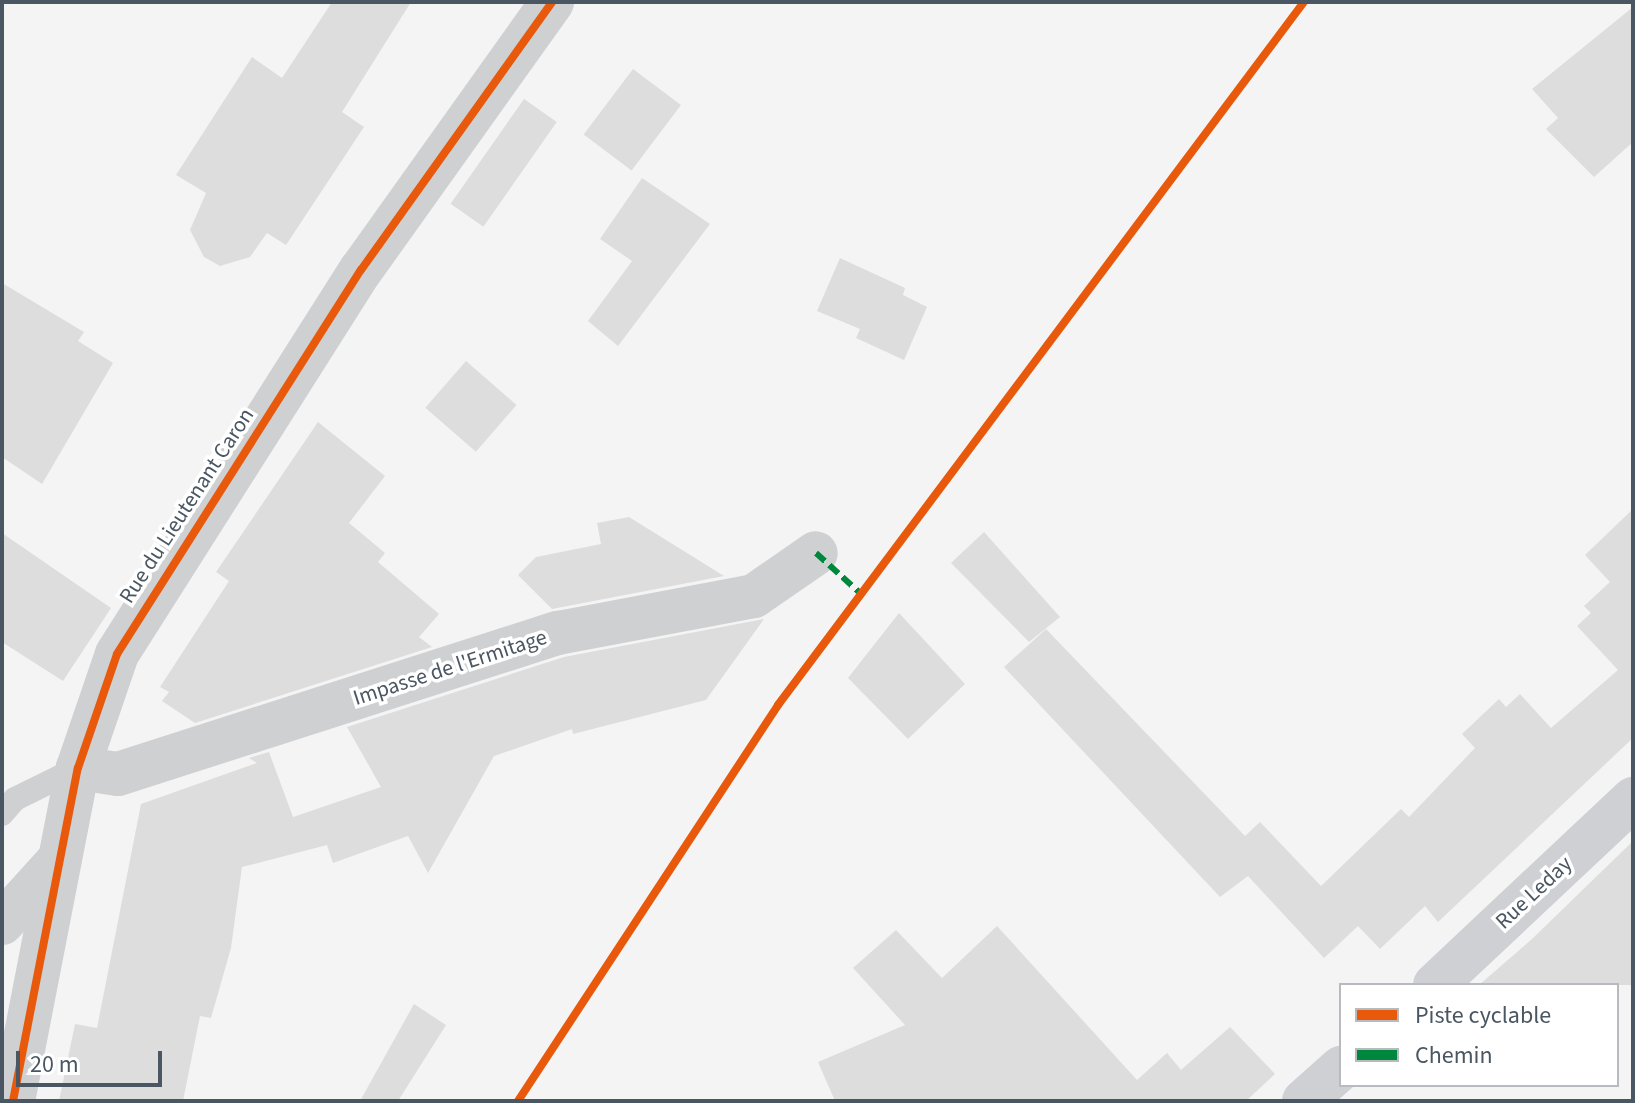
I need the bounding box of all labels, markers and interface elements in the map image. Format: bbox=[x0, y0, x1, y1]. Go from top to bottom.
street label: Rue du Lieutenant Caron bbox=[114, 403, 260, 609]
street label: Impasse de l'Ermitage bbox=[350, 624, 550, 712]
street label: Rue Leday bbox=[1490, 851, 1578, 935]
legend bbox=[1339, 983, 1619, 1087]
text: Piste cyclable bbox=[1415, 998, 1551, 1033]
scale bar bbox=[20, 1035, 166, 1085]
text: Chemin bbox=[1415, 1038, 1493, 1073]
text: 20 m bbox=[30, 1047, 79, 1082]

